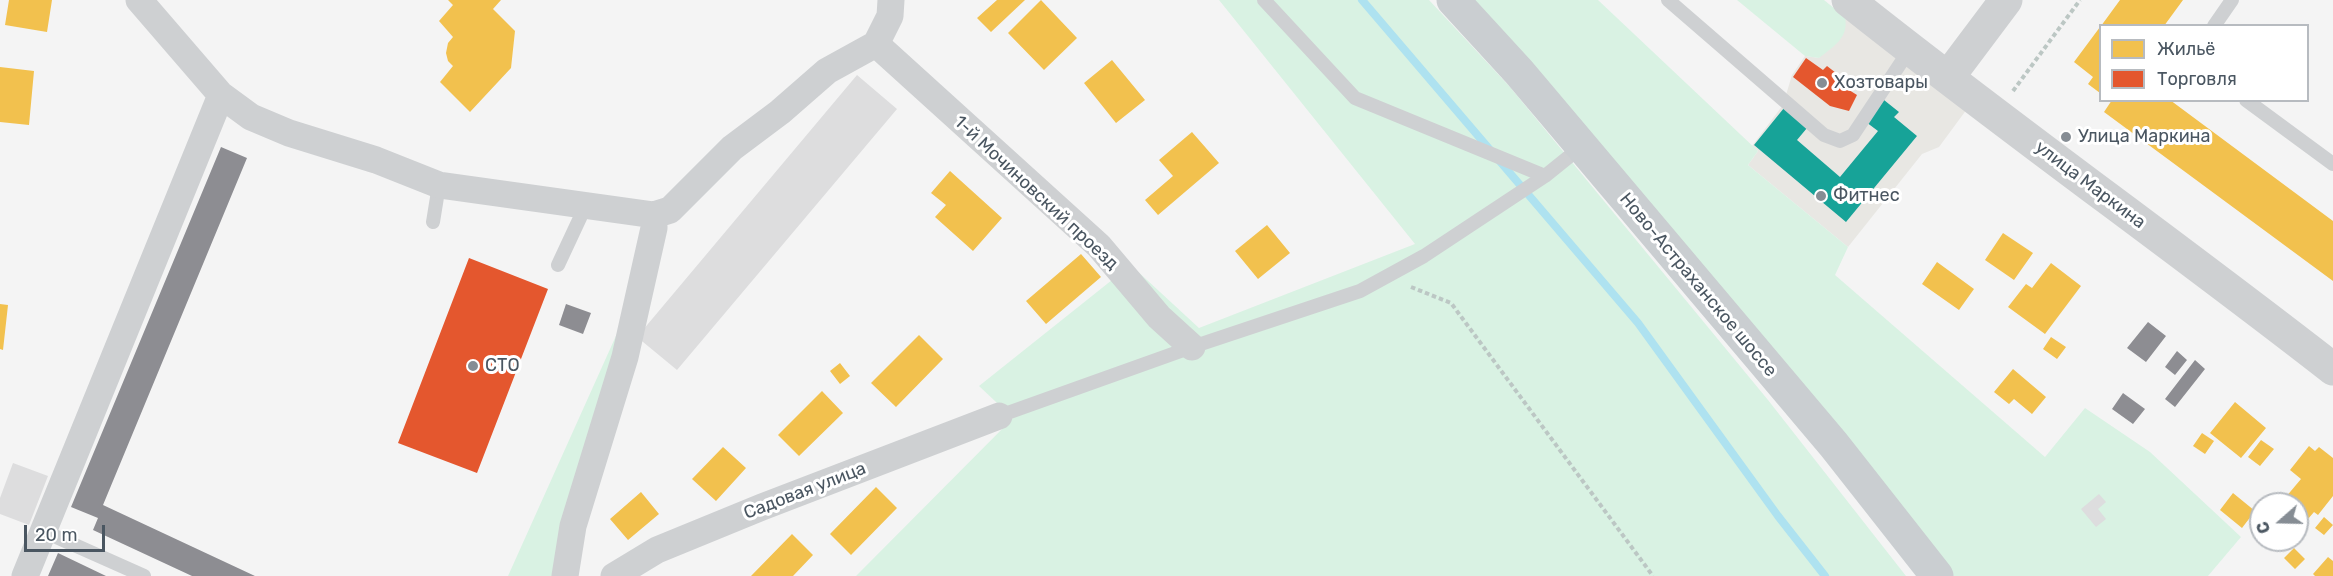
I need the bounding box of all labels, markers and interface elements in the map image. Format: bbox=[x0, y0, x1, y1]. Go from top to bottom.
legend bbox=[2099, 24, 2309, 102]
text: Жильё bbox=[2157, 38, 2215, 60]
text: Торговля bbox=[2157, 68, 2237, 90]
place label: Хозтовары bbox=[1834, 72, 1928, 94]
marker: Хозтовары bbox=[1815, 76, 1829, 90]
street label: 1-й Мочиновский проезд bbox=[950, 111, 1122, 275]
place label: Улица Маркина bbox=[2078, 126, 2211, 148]
marker: Улица Маркина bbox=[2059, 130, 2073, 144]
street label: улица Маркина bbox=[2031, 136, 2149, 234]
place label: Фитнес bbox=[1833, 185, 1900, 207]
street label: Ново-Астраханское шоссе bbox=[1615, 189, 1781, 381]
marker: Фитнес bbox=[1814, 189, 1828, 203]
place label: СТО bbox=[485, 355, 520, 377]
marker: СТО bbox=[466, 359, 480, 373]
street label: Садовая улица bbox=[741, 458, 869, 524]
north arrow bbox=[2249, 492, 2309, 552]
scale bar bbox=[27, 513, 108, 551]
text: С bbox=[2253, 519, 2274, 536]
text: 20 m bbox=[35, 524, 77, 546]

